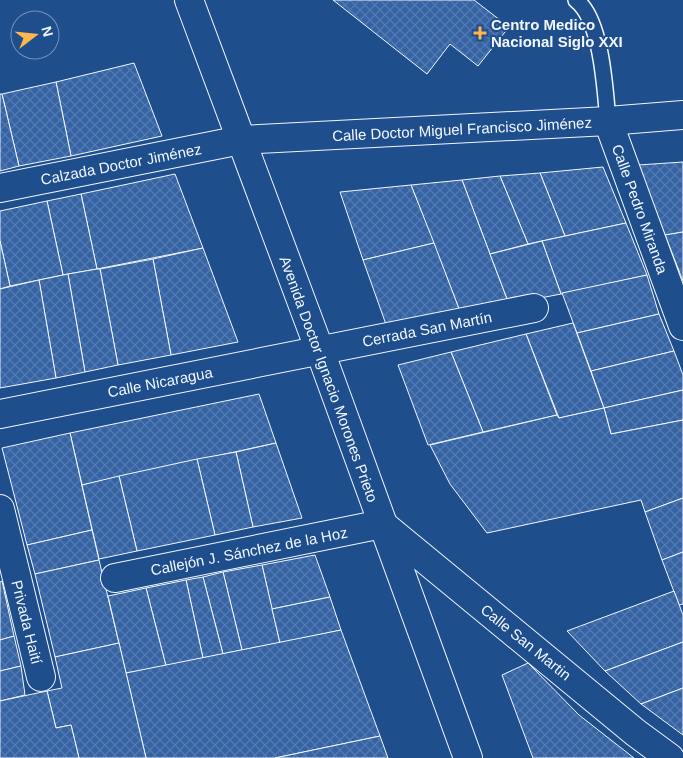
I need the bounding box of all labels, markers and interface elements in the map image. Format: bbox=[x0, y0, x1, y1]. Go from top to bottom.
north arrow bbox=[10, 10, 60, 60]
place label: Centro Medico Nacional Siglo XXI bbox=[491, 16, 623, 50]
text: N bbox=[38, 24, 57, 38]
marker: Centro Medico Nacional Siglo XXI bbox=[473, 26, 487, 40]
street label: Calle Doctor Miguel Francisco Jiménez bbox=[332, 114, 592, 144]
street label: Calzada Doctor Jiménez bbox=[39, 140, 203, 188]
street label: Calle Pedro Miranda bbox=[609, 142, 672, 277]
street label: Avenida Doctor Ignacio Morones Prieto bbox=[276, 254, 382, 504]
street label: Cerrada San Martín bbox=[361, 308, 493, 350]
street label: Calle Nicaragua bbox=[106, 363, 215, 401]
street label: Callejón J. Sánchez de la Hoz bbox=[149, 524, 349, 578]
street label: Privada Haití bbox=[8, 578, 46, 667]
street label: Calle San Martin bbox=[478, 601, 574, 683]

